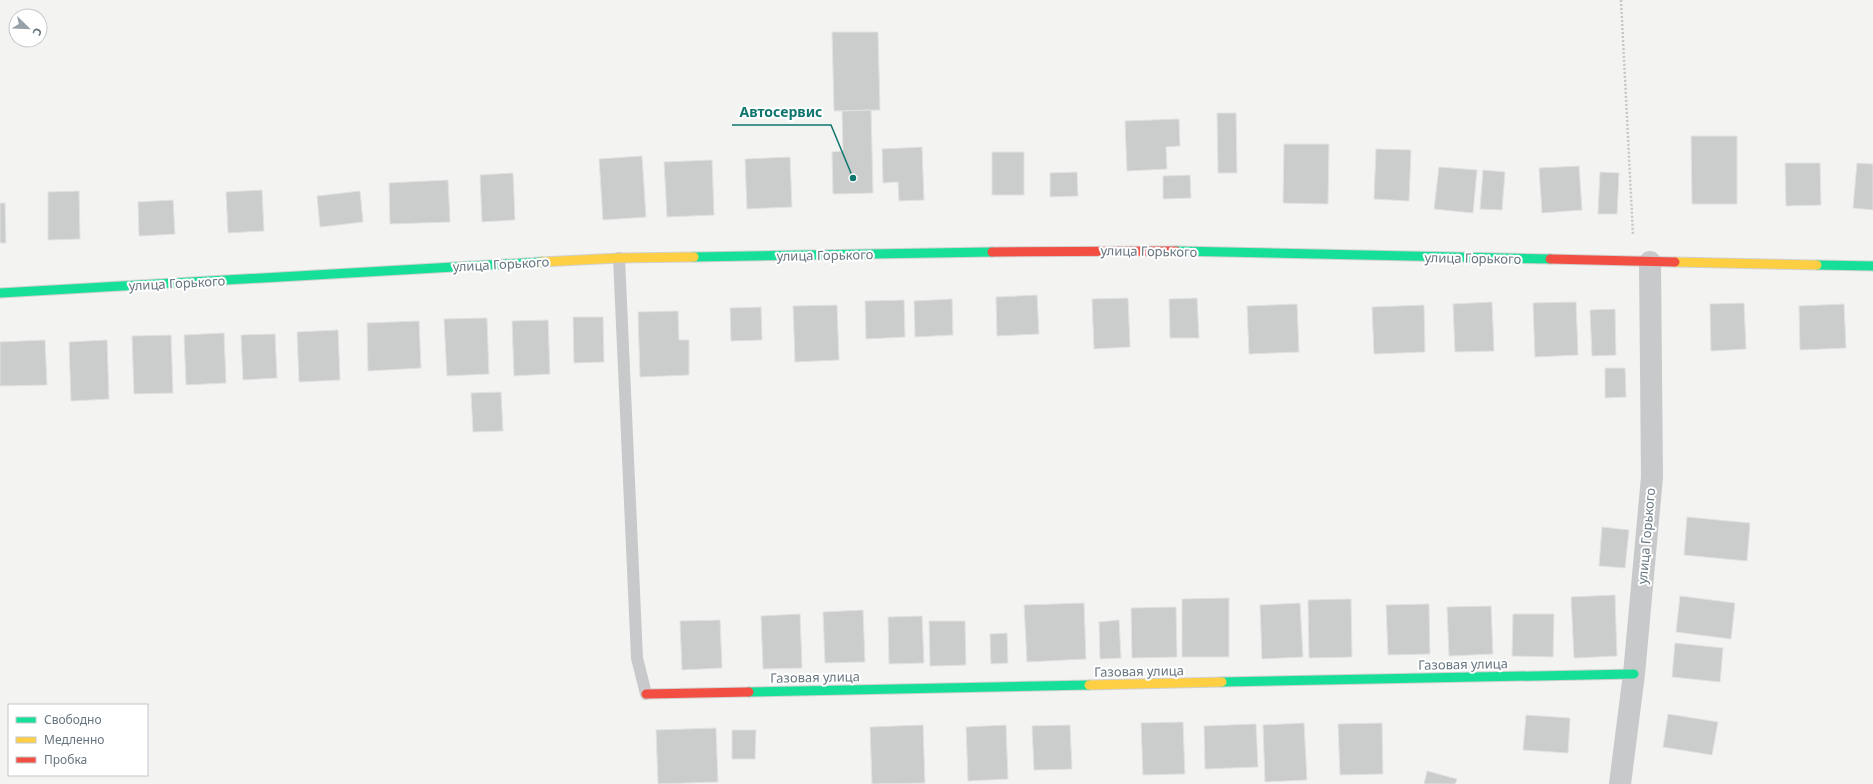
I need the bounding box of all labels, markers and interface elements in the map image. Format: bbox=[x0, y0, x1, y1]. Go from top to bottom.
north arrow bbox=[8, 8, 48, 48]
text: С bbox=[29, 26, 46, 38]
callout: Автосервис bbox=[732, 99, 831, 125]
text: Автосервис bbox=[740, 102, 822, 121]
street label: улица Горького bbox=[1100, 241, 1198, 261]
street label: улица Горького bbox=[776, 245, 874, 265]
street label: улица Горького bbox=[1424, 248, 1522, 268]
street label: улица Горького bbox=[452, 252, 550, 276]
street label: улица Горького bbox=[128, 271, 226, 295]
street label: улица Горького bbox=[1633, 487, 1659, 585]
street label: Газовая улица bbox=[1418, 654, 1508, 674]
street label: Газовая улица bbox=[1094, 661, 1184, 681]
street label: Газовая улица bbox=[770, 667, 860, 687]
legend bbox=[8, 704, 148, 776]
text: Свободно bbox=[44, 711, 102, 728]
text: Медленно bbox=[44, 731, 104, 748]
text: Пробка bbox=[44, 751, 87, 768]

